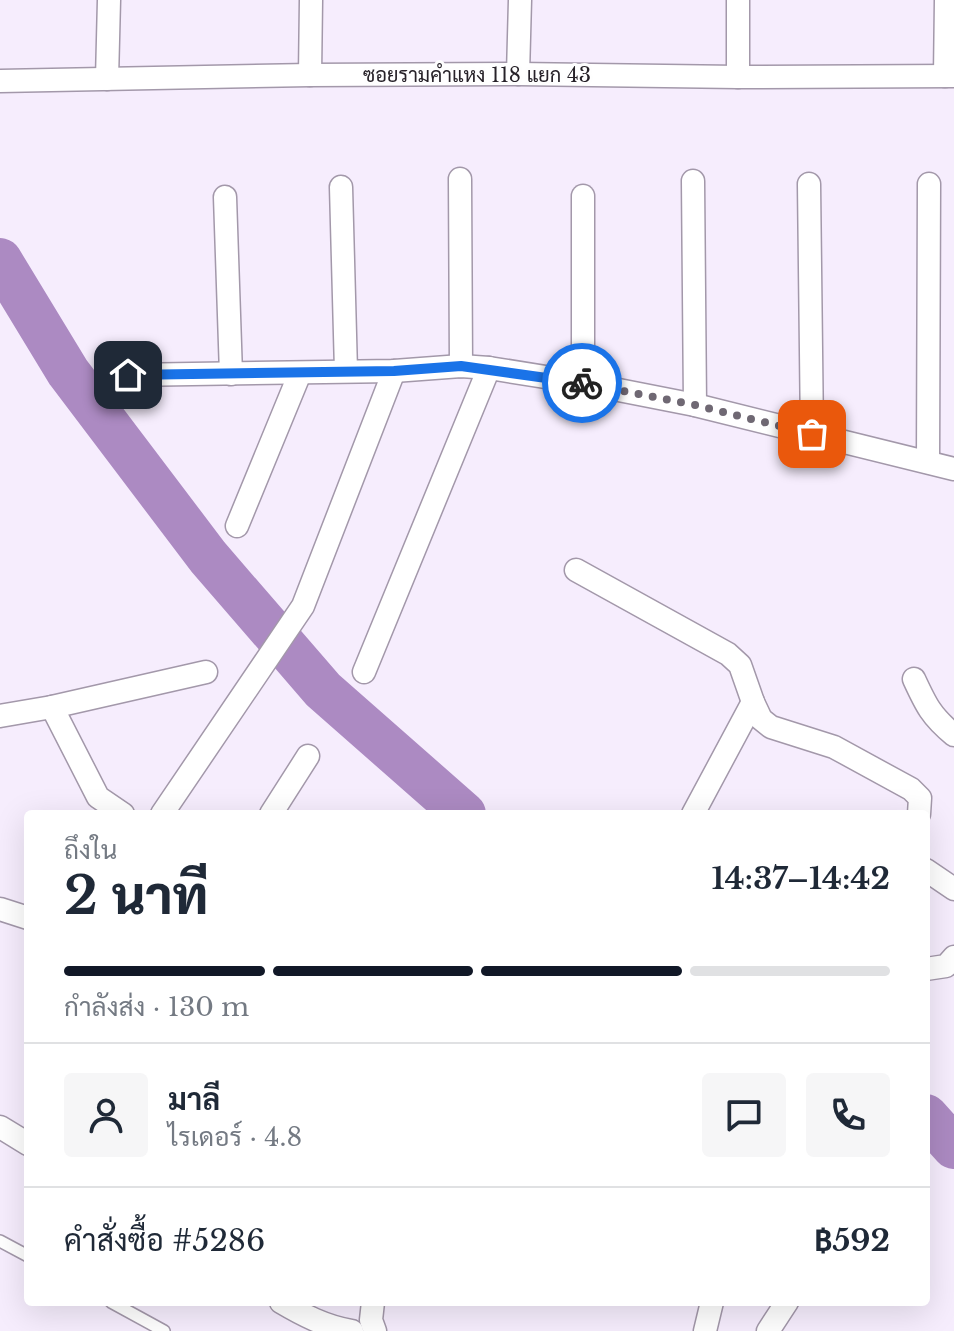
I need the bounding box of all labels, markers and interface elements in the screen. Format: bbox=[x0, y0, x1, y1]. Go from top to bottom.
street label: ซอยรามคำแหง 118 แยก 43 bbox=[363, 63, 591, 87]
pin bbox=[94, 341, 162, 409]
courier bbox=[542, 343, 622, 423]
icon: home bbox=[106, 353, 150, 397]
icon: bike bbox=[560, 361, 604, 405]
pin bbox=[778, 400, 846, 468]
icon: bag bbox=[790, 412, 834, 456]
text: ถึงใน bbox=[64, 834, 117, 866]
text: 14:37–14:42 bbox=[712, 860, 890, 897]
text: 2 นาที bbox=[64, 864, 208, 928]
text: กำลังส่ง · 130 m bbox=[64, 991, 249, 1023]
button: person bbox=[64, 1073, 148, 1157]
button: chat bbox=[702, 1073, 786, 1157]
button: phone bbox=[806, 1073, 890, 1157]
text: มาลี bbox=[168, 1081, 220, 1118]
text: ไรเดอร์ · 4.8 bbox=[168, 1121, 302, 1153]
text: คำสั่งซื้อ #5286 bbox=[64, 1222, 265, 1259]
text: ฿592 bbox=[814, 1222, 890, 1259]

